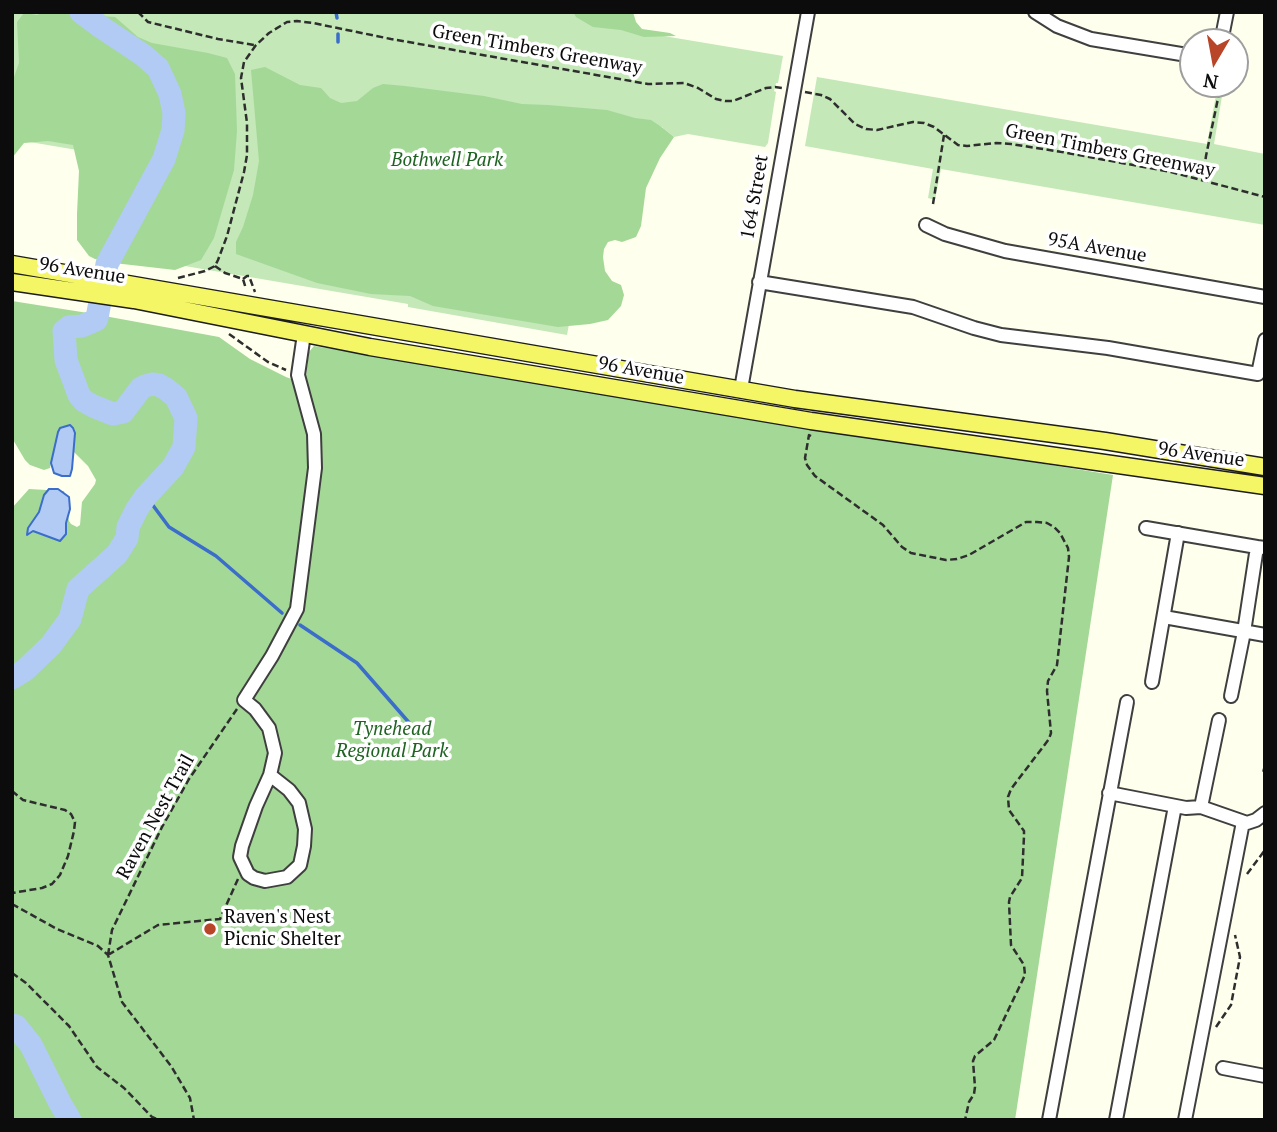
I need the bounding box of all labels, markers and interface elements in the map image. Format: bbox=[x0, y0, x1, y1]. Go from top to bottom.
street label: Green Timbers Greenway bbox=[430, 20, 644, 80]
north arrow bbox=[1179, 28, 1249, 98]
text: N bbox=[1201, 69, 1220, 96]
street label: Green Timbers Greenway bbox=[1003, 119, 1217, 183]
park label: Bothwell Park bbox=[391, 150, 503, 172]
street label: 164 Street bbox=[736, 153, 774, 241]
street label: 95A Avenue bbox=[1046, 228, 1148, 268]
street label: 96 Avenue bbox=[37, 253, 127, 289]
street label: 96 Avenue bbox=[596, 352, 686, 390]
street label: 96 Avenue bbox=[1156, 438, 1246, 472]
park label: Tynehead Regional Park bbox=[336, 719, 448, 763]
street label: Raven Nest Trail bbox=[112, 751, 200, 883]
place label: Raven's Nest Picnic Shelter bbox=[224, 907, 341, 951]
marker: Raven's Nest Picnic Shelter bbox=[202, 921, 218, 937]

